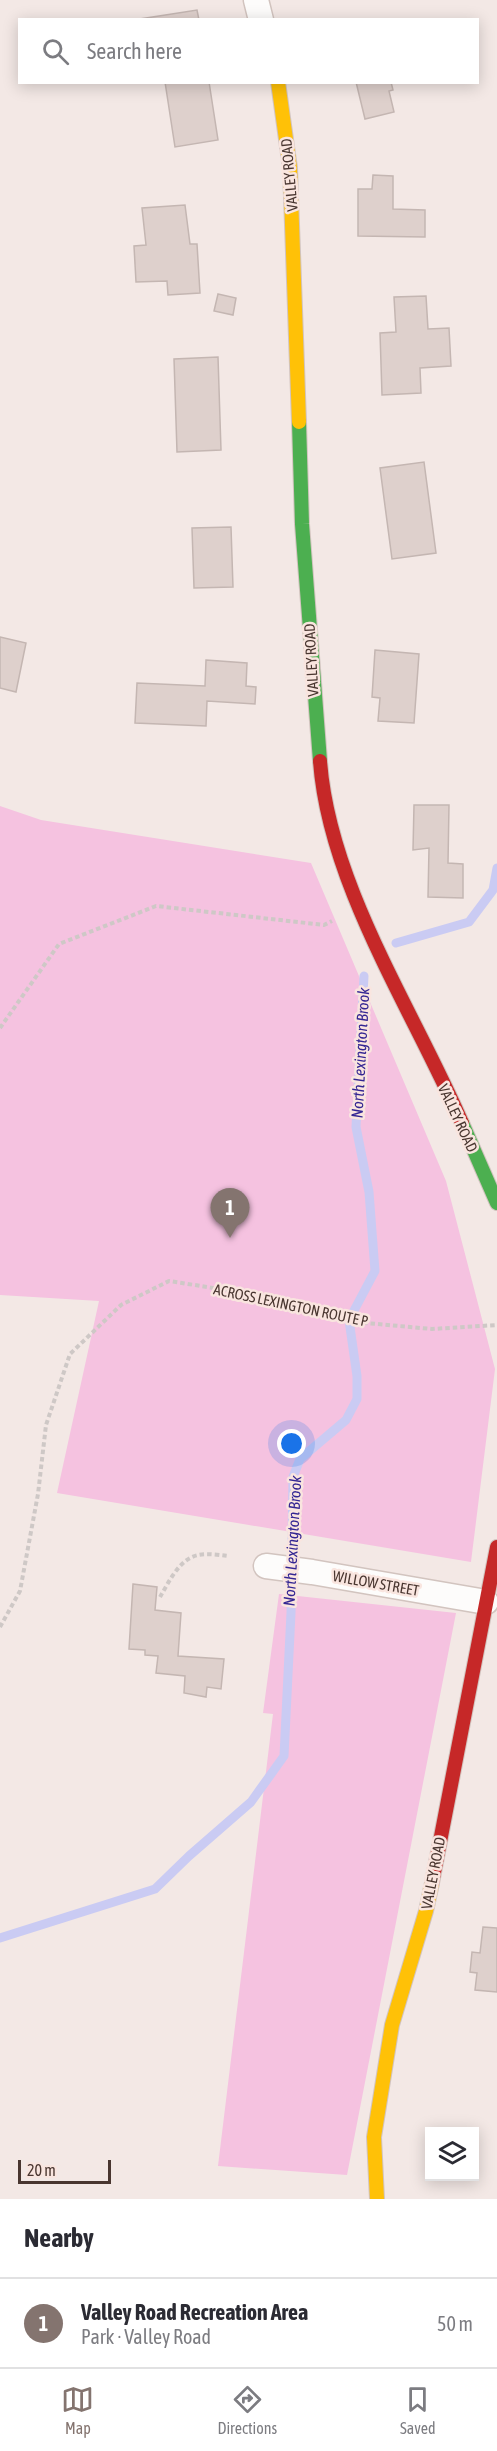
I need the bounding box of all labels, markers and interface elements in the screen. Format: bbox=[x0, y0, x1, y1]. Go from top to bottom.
search box bbox=[18, 18, 479, 84]
icon: search bbox=[39, 35, 72, 68]
text: Search here bbox=[87, 38, 182, 64]
street label: VALLEY ROAD bbox=[277, 138, 301, 212]
street label: VALLEY ROAD bbox=[301, 623, 321, 697]
water label: North Lexington Brook bbox=[348, 986, 373, 1119]
street label: VALLEY ROAD bbox=[435, 1081, 481, 1155]
pin: 1 bbox=[210, 1188, 250, 1238]
street label: ACROSS LEXINGTON ROUTE P bbox=[212, 1280, 370, 1330]
your location bbox=[277, 1429, 306, 1458]
water label: North Lexington Brook bbox=[280, 1474, 305, 1607]
street label: WILLOW STREET bbox=[332, 1567, 421, 1599]
street label: VALLEY ROAD bbox=[418, 1836, 448, 1910]
map controls bbox=[425, 2127, 479, 2181]
button: layers bbox=[425, 2127, 479, 2181]
scale bar bbox=[18, 2157, 111, 2184]
text: 20 m bbox=[27, 2161, 56, 2179]
text: Nearby bbox=[24, 2223, 94, 2253]
text: Valley Road Recreation Area bbox=[81, 2299, 308, 2325]
text: 1 bbox=[39, 2312, 48, 2335]
text: 50 m bbox=[437, 2312, 473, 2335]
text: Park · Valley Road bbox=[81, 2325, 211, 2348]
tab: Map bbox=[61, 2383, 94, 2437]
tab: Directions bbox=[217, 2383, 277, 2437]
tab: Saved bbox=[400, 2383, 435, 2437]

